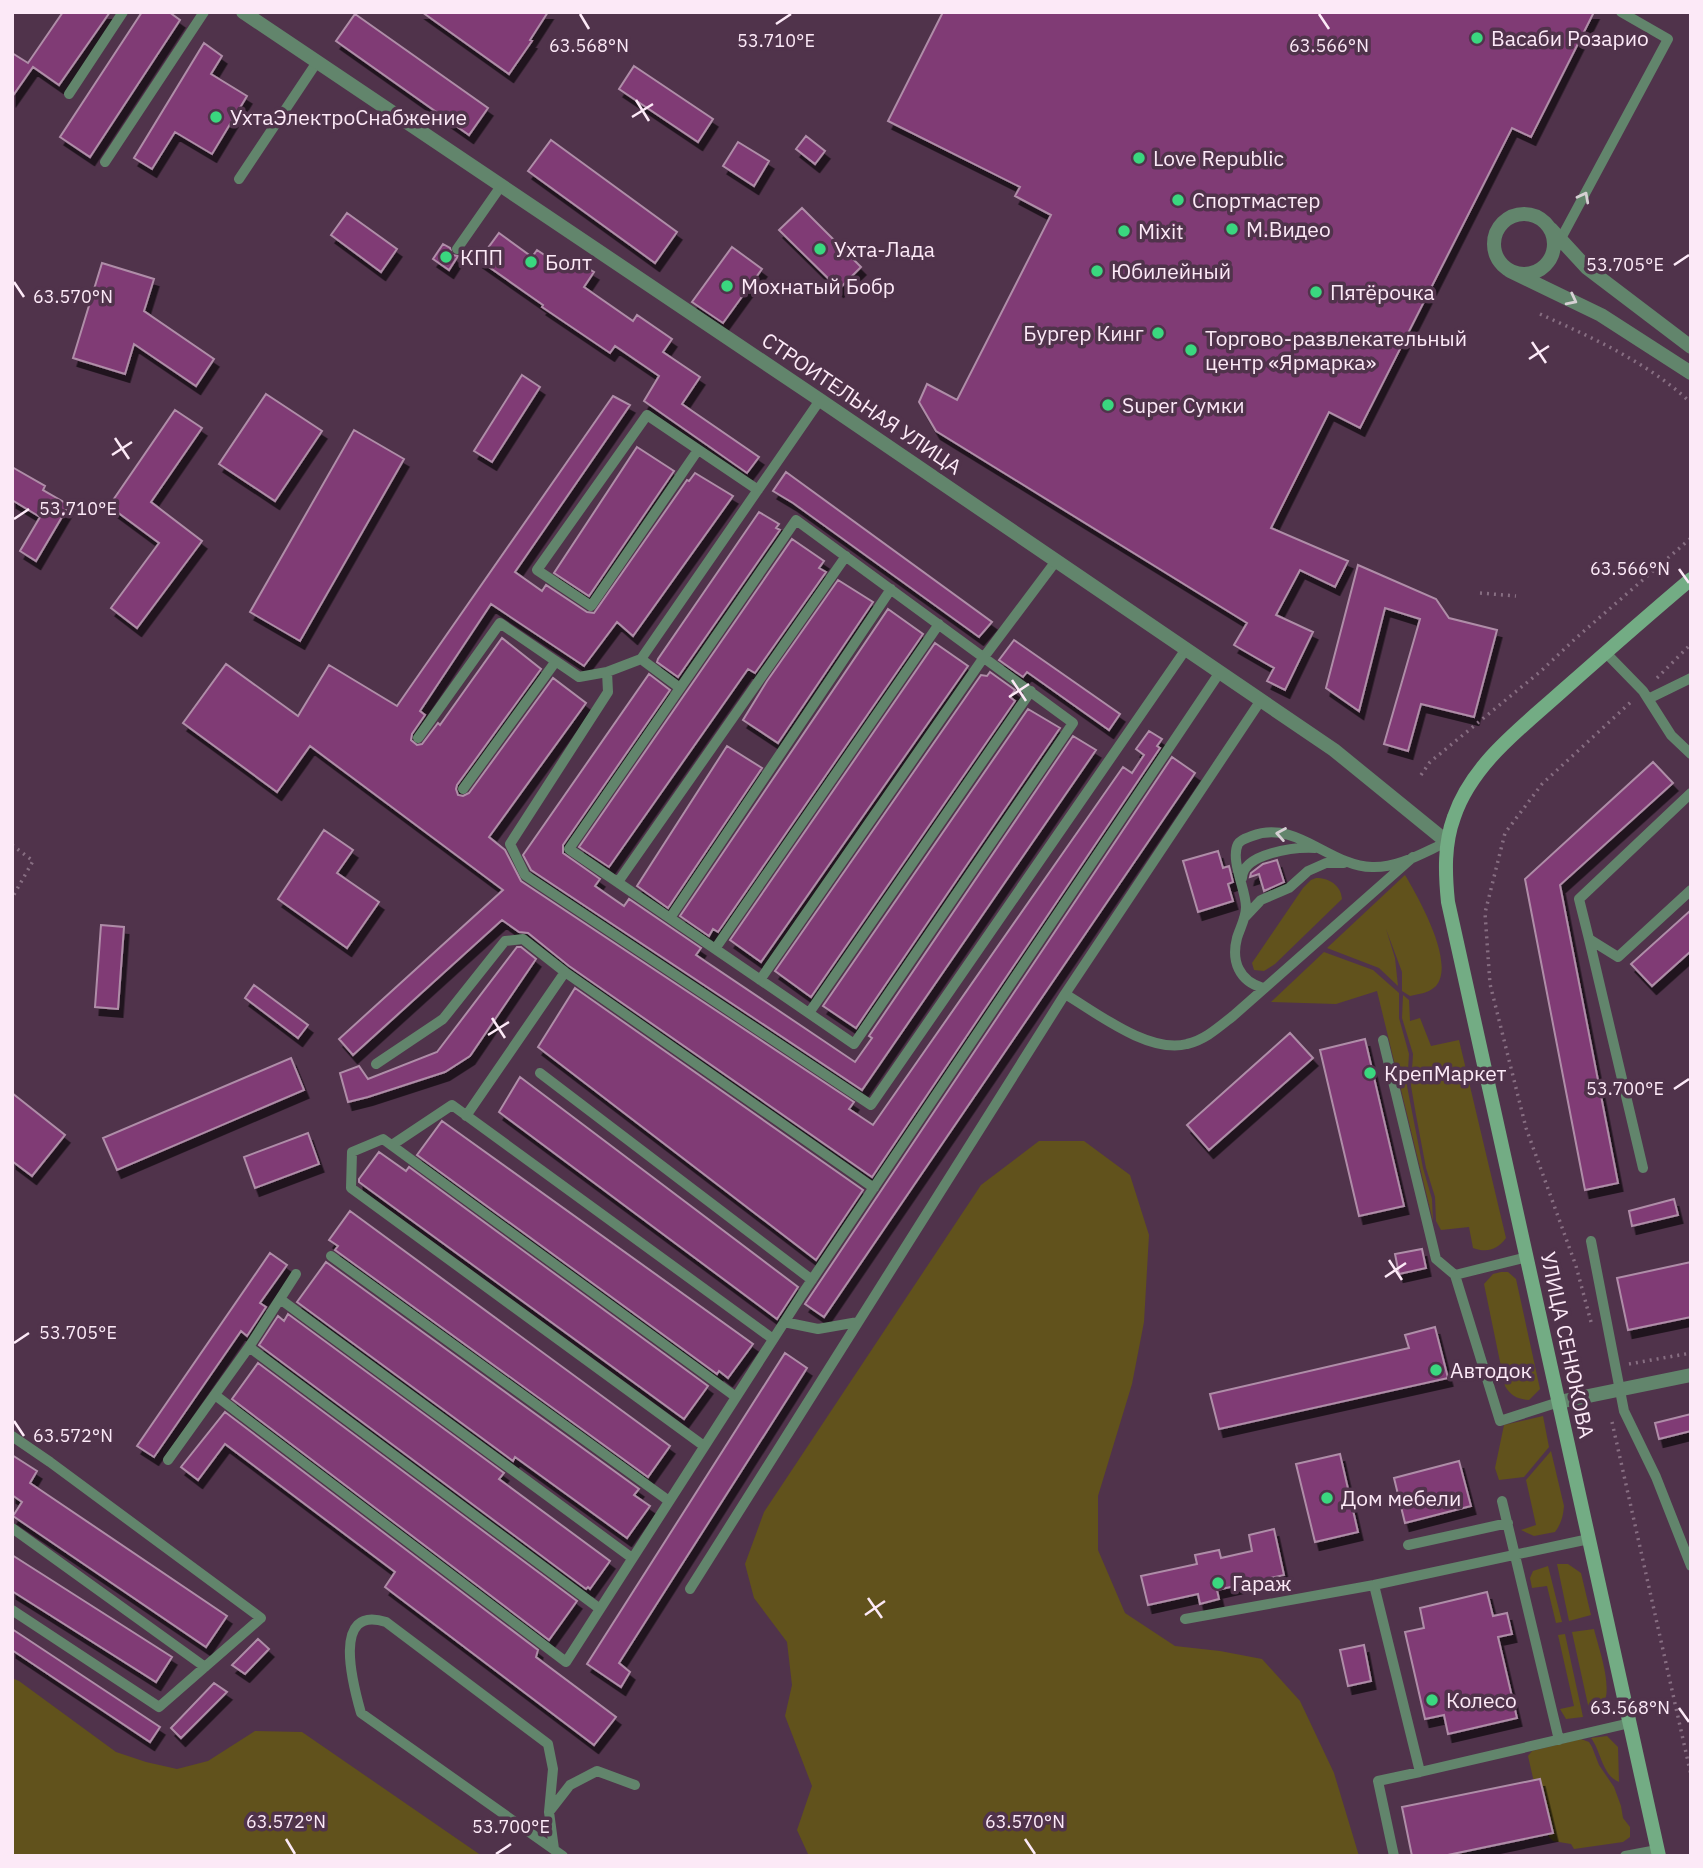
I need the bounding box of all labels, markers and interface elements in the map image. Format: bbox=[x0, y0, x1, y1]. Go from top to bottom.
place label: Васаби Розарио bbox=[1491, 24, 1649, 52]
text: 53.710°E bbox=[737, 29, 815, 52]
marker: Васаби Розарио bbox=[1469, 30, 1485, 46]
text: 63.568°N bbox=[549, 34, 629, 57]
text: 63.566°N bbox=[1289, 34, 1369, 57]
place label: УхтаЭлектроСнабжение bbox=[230, 103, 467, 131]
marker: УхтаЭлектроСнабжение bbox=[208, 109, 224, 125]
place label: Love Republic bbox=[1153, 144, 1284, 172]
marker: Love Republic bbox=[1131, 150, 1147, 166]
place label: Спортмастер bbox=[1192, 186, 1321, 214]
one-way arrow bbox=[1576, 191, 1589, 204]
marker: Спортмастер bbox=[1170, 192, 1186, 208]
place label: М.Видео bbox=[1246, 215, 1331, 243]
place label: Mixit bbox=[1138, 217, 1184, 245]
marker: М.Видео bbox=[1224, 221, 1240, 237]
marker: Mixit bbox=[1116, 223, 1132, 239]
place label: Ухта-Лада bbox=[834, 235, 935, 263]
marker: Ухта-Лада bbox=[812, 241, 828, 257]
place label: КПП bbox=[460, 243, 503, 271]
place label: Болт bbox=[545, 248, 592, 276]
marker: КПП bbox=[438, 249, 454, 265]
text: 53.705°E bbox=[1586, 253, 1664, 276]
marker: Болт bbox=[523, 254, 539, 270]
place label: Юбилейный bbox=[1111, 257, 1231, 285]
marker: Юбилейный bbox=[1089, 263, 1105, 279]
place label: Мохнатый Бобр bbox=[741, 272, 895, 300]
marker: Мохнатый Бобр bbox=[719, 278, 735, 294]
place label: Пятёрочка bbox=[1330, 278, 1435, 306]
marker: Пятёрочка bbox=[1308, 284, 1324, 300]
text: 63.570°N bbox=[33, 285, 113, 308]
one-way arrow bbox=[1565, 292, 1577, 306]
place label: Бургер Кинг bbox=[1023, 319, 1144, 347]
place label: Торгово-развлекательный центр «Ярмарка» bbox=[1205, 324, 1467, 376]
marker: Бургер Кинг bbox=[1150, 325, 1166, 341]
street label: СТРОИТЕЛЬНАЯ УЛИЦА bbox=[757, 326, 967, 480]
marker: Торгово-развлекательный центр «Ярмарка» bbox=[1183, 342, 1199, 358]
place label: Super Сумки bbox=[1122, 391, 1245, 419]
marker: Super Сумки bbox=[1100, 397, 1116, 413]
text: 53.710°E bbox=[39, 497, 117, 520]
text: 63.566°N bbox=[1590, 557, 1670, 580]
one-way arrow bbox=[1275, 827, 1287, 842]
place label: КрепМаркет bbox=[1384, 1059, 1507, 1087]
marker: КрепМаркет bbox=[1362, 1065, 1378, 1081]
text: 53.700°E bbox=[1586, 1077, 1664, 1100]
street label: УЛИЦА СЕНЮКОВА bbox=[1535, 1249, 1601, 1441]
text: 53.705°E bbox=[39, 1321, 117, 1344]
place label: Автодок bbox=[1450, 1356, 1532, 1384]
marker: Автодок bbox=[1428, 1362, 1444, 1378]
text: 63.572°N bbox=[33, 1424, 113, 1447]
place label: Дом мебели bbox=[1341, 1484, 1461, 1512]
marker: Дом мебели bbox=[1319, 1490, 1335, 1506]
place label: Гараж bbox=[1232, 1569, 1291, 1597]
marker: Гараж bbox=[1210, 1575, 1226, 1591]
place label: Колесо bbox=[1446, 1686, 1517, 1714]
marker: Колесо bbox=[1424, 1692, 1440, 1708]
text: 63.568°N bbox=[1590, 1696, 1670, 1719]
text: 63.572°N bbox=[246, 1810, 326, 1833]
text: 63.570°N bbox=[985, 1810, 1065, 1833]
text: 53.700°E bbox=[472, 1815, 550, 1838]

